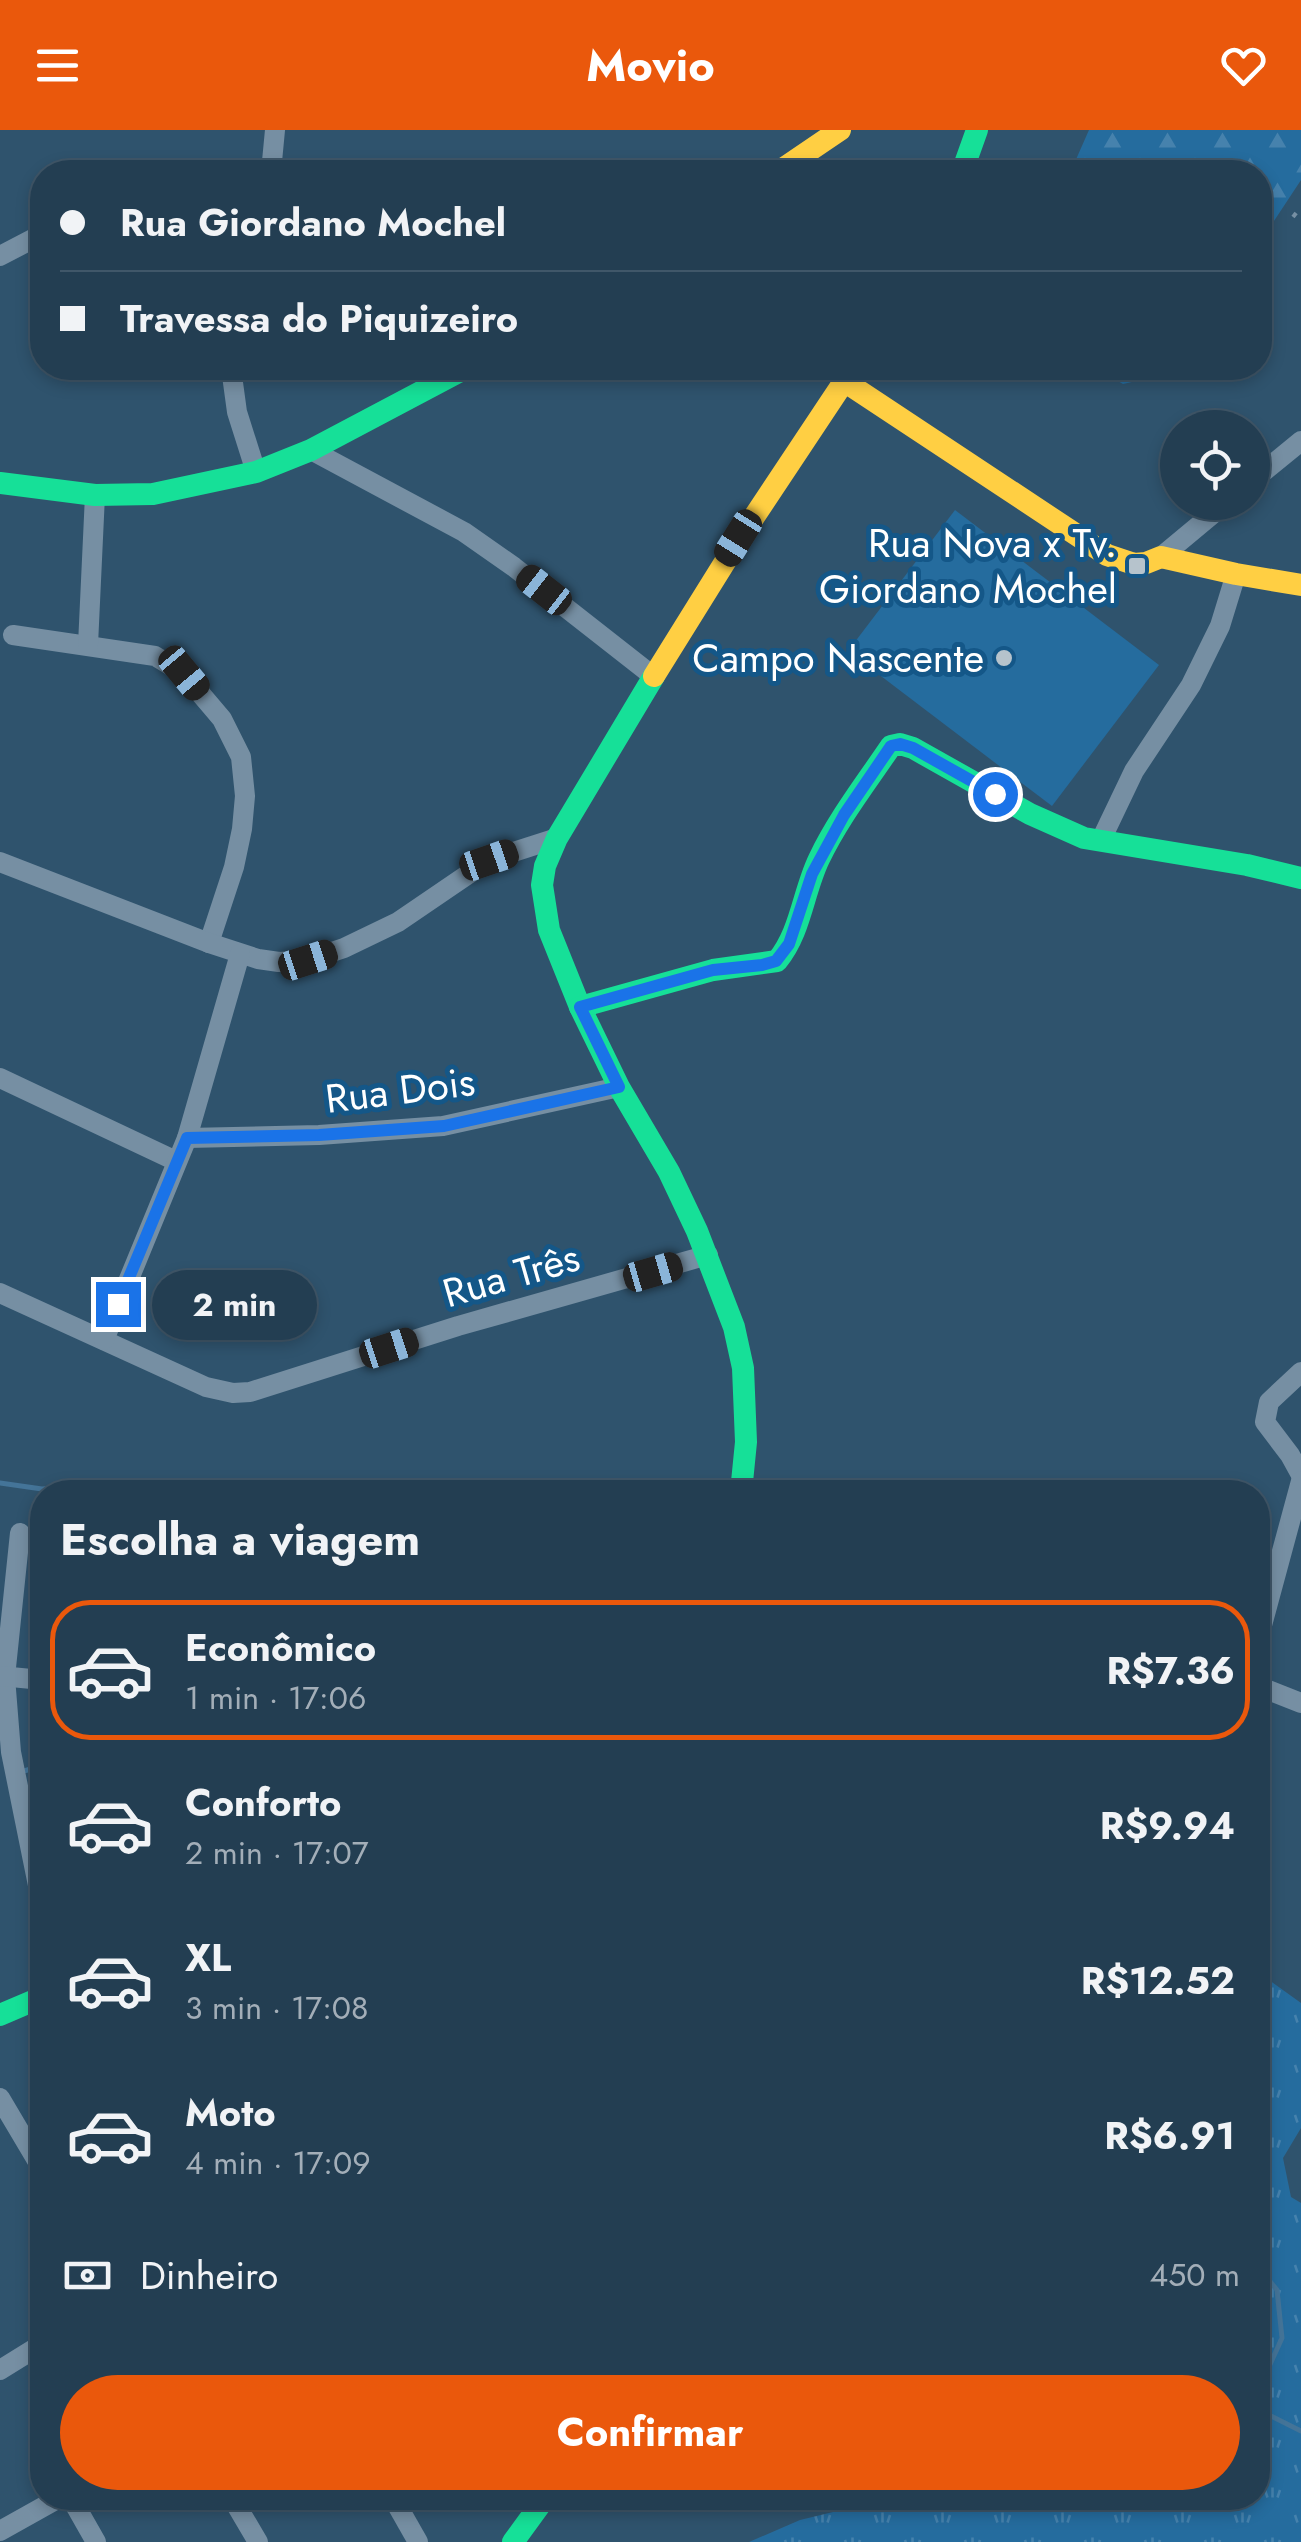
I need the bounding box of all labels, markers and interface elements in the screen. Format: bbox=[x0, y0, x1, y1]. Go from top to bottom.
text: Movio bbox=[586, 33, 715, 98]
icon: menu bbox=[30, 38, 85, 93]
icon: heart bbox=[1216, 38, 1271, 93]
text: Rua Giordano Mochel bbox=[120, 195, 506, 250]
text: Travessa do Piquizeiro bbox=[120, 291, 518, 346]
map controls bbox=[1160, 410, 1270, 520]
button: locate bbox=[1160, 410, 1270, 520]
car bbox=[709, 505, 767, 571]
place label: Rua Nova x Tv. Giordano Mochel bbox=[819, 514, 1117, 618]
marker: Rua Nova x Tv. Giordano Mochel bbox=[1126, 555, 1148, 577]
car bbox=[511, 560, 577, 620]
place label: Campo Nascente bbox=[692, 629, 984, 687]
car bbox=[153, 640, 215, 706]
marker: Campo Nascente bbox=[993, 647, 1015, 669]
route start bbox=[973, 772, 1018, 817]
car bbox=[456, 836, 522, 884]
car bbox=[275, 936, 341, 984]
street label: Rua Dois bbox=[322, 1052, 478, 1128]
street label: Rua Três bbox=[436, 1228, 586, 1322]
car bbox=[620, 1249, 686, 1295]
callout: 2 min bbox=[153, 1269, 318, 1339]
route end bbox=[96, 1282, 141, 1327]
text: 2 min bbox=[192, 1282, 277, 1328]
car bbox=[356, 1324, 422, 1372]
text: Escolha a viagem bbox=[60, 1507, 420, 1572]
text: Econômico bbox=[185, 1620, 376, 1675]
icon: car bbox=[65, 1625, 155, 1715]
text: R$7.36 bbox=[1106, 1643, 1235, 1698]
text: 1 min · 17:06 bbox=[185, 1675, 366, 1721]
text: Conforto bbox=[185, 1775, 342, 1830]
icon: car bbox=[65, 1780, 155, 1870]
text: R$9.94 bbox=[1100, 1798, 1235, 1853]
text: 2 min · 17:07 bbox=[185, 1830, 369, 1876]
text: XL bbox=[185, 1930, 231, 1985]
icon: car bbox=[65, 1935, 155, 2025]
text: R$12.52 bbox=[1081, 1953, 1235, 2008]
text: 3 min · 17:08 bbox=[185, 1985, 368, 2031]
text: Moto bbox=[185, 2085, 276, 2140]
icon: car bbox=[65, 2090, 155, 2180]
text: R$6.91 bbox=[1104, 2108, 1235, 2163]
text: 4 min · 17:09 bbox=[185, 2140, 371, 2186]
icon: cash bbox=[60, 2248, 115, 2303]
text: Dinheiro bbox=[140, 2248, 278, 2303]
text: 450 m bbox=[1150, 2252, 1240, 2298]
button: Confirmar bbox=[60, 2375, 1240, 2490]

